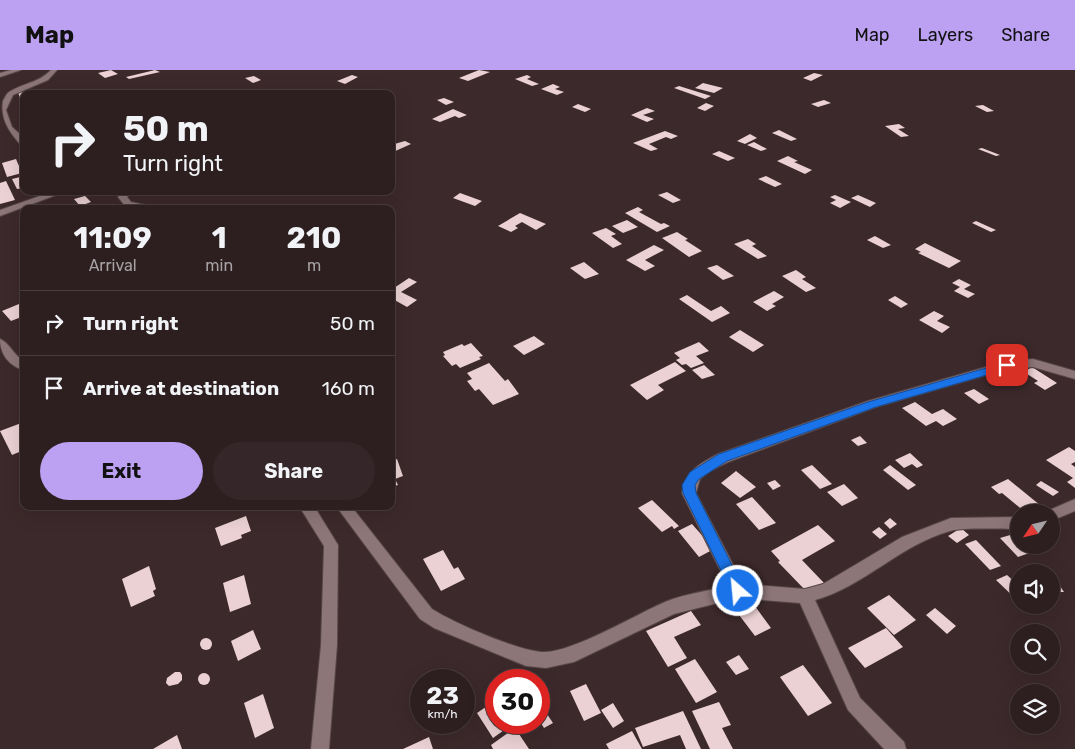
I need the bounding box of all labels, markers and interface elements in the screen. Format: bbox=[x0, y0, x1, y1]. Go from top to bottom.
text: Map bbox=[25, 21, 74, 49]
text: Map bbox=[855, 24, 890, 46]
text: Layers bbox=[918, 24, 973, 46]
text: Share bbox=[1001, 24, 1050, 46]
text: 50 m bbox=[123, 108, 209, 150]
icon: right bbox=[40, 110, 105, 175]
text: Turn right bbox=[123, 150, 223, 177]
text: 11:09 bbox=[74, 220, 152, 256]
text: 1 bbox=[212, 220, 227, 256]
text: 210 bbox=[287, 220, 341, 256]
text: Arrival bbox=[89, 256, 137, 275]
text: min bbox=[205, 256, 233, 275]
text: m bbox=[307, 256, 321, 275]
icon: right bbox=[40, 309, 68, 337]
text: Turn right bbox=[83, 312, 178, 335]
text: 50 m bbox=[330, 312, 375, 335]
pin bbox=[986, 344, 1028, 386]
icon: arrive bbox=[993, 351, 1021, 379]
icon: arrive bbox=[40, 374, 68, 402]
text: Arrive at destination bbox=[83, 377, 279, 400]
text: 160 m bbox=[322, 377, 375, 400]
button: Exit bbox=[40, 442, 203, 500]
button: Share bbox=[213, 442, 375, 500]
north arrow bbox=[1010, 504, 1060, 554]
map controls bbox=[1010, 504, 1060, 734]
position arrow bbox=[711, 564, 763, 616]
button: sound bbox=[1010, 564, 1060, 614]
button: search bbox=[1010, 624, 1060, 674]
speed limit sign: 30 bbox=[485, 669, 550, 734]
text: 23 bbox=[426, 681, 459, 710]
button: layers bbox=[1010, 684, 1060, 734]
text: km/h bbox=[428, 707, 457, 721]

